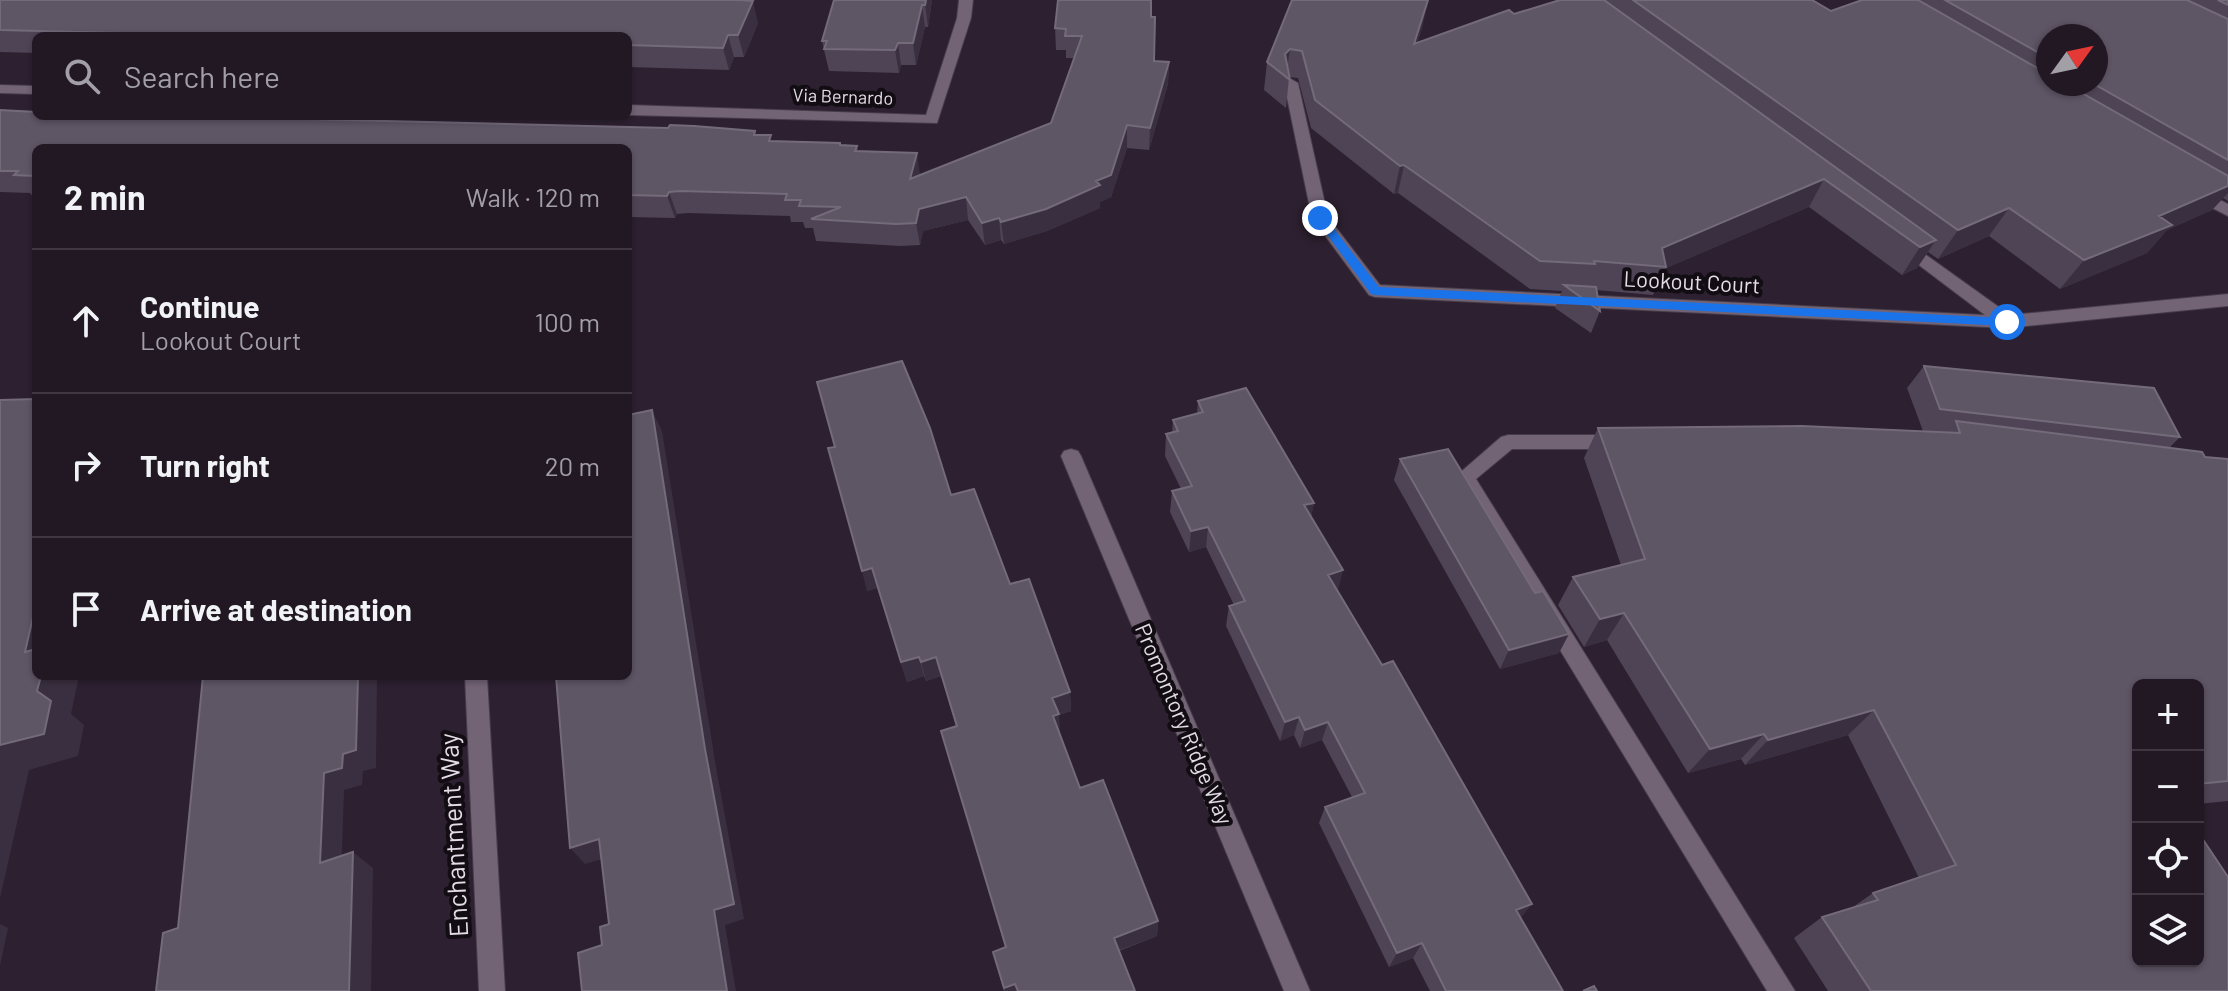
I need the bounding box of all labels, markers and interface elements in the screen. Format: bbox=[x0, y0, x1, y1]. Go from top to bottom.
north arrow bbox=[2036, 24, 2108, 96]
search box bbox=[32, 32, 632, 120]
icon: search bbox=[60, 54, 104, 98]
text: Search here bbox=[124, 58, 280, 94]
street label: Via Bernardo bbox=[792, 83, 894, 109]
text: 2 min bbox=[64, 176, 146, 217]
text: Walk · 120 m bbox=[466, 181, 600, 212]
route end bbox=[1302, 200, 1338, 236]
street label: Lookout Court bbox=[1623, 264, 1761, 298]
text: Continue bbox=[140, 288, 260, 324]
icon: ahead bbox=[64, 299, 108, 343]
route start bbox=[1989, 304, 2025, 340]
text: 100 m bbox=[535, 306, 600, 337]
text: Lookout Court bbox=[140, 324, 302, 355]
icon: right bbox=[64, 443, 108, 487]
text: Turn right bbox=[140, 447, 270, 483]
text: 20 m bbox=[545, 450, 600, 481]
icon: arrive bbox=[64, 587, 108, 631]
text: Arrive at destination bbox=[140, 591, 412, 627]
street label: Promontory Ridge Way bbox=[1131, 619, 1239, 828]
map controls bbox=[2132, 679, 2204, 967]
button: + bbox=[2132, 679, 2204, 751]
street label: Enchantment Way bbox=[432, 732, 473, 938]
button: − bbox=[2132, 751, 2204, 823]
button: locate bbox=[2132, 823, 2204, 895]
button: layers bbox=[2132, 895, 2204, 967]

